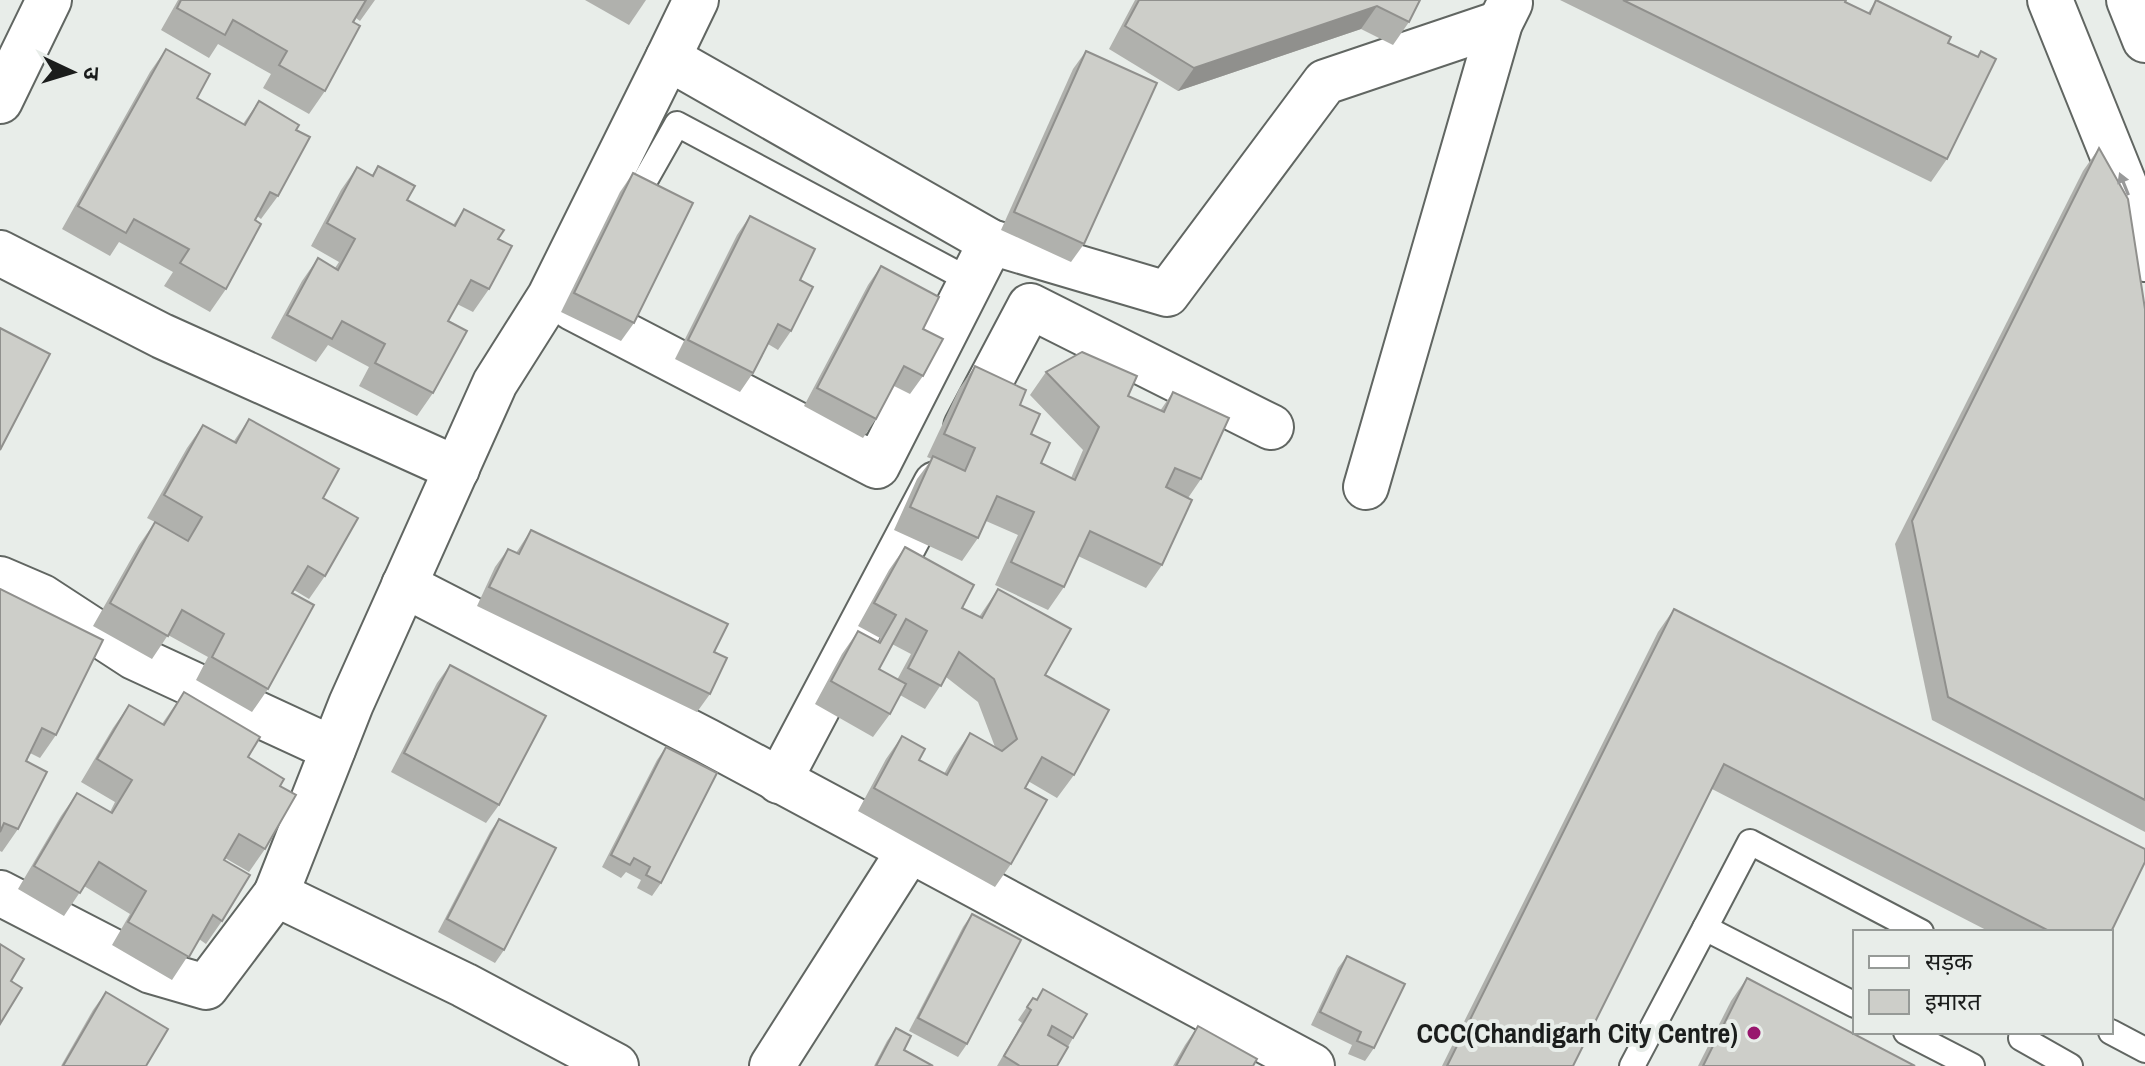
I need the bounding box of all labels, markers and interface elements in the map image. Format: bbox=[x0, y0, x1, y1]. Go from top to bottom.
north arrow bbox=[32, 32, 112, 112]
text: उ bbox=[76, 66, 107, 82]
one-way arrow bbox=[2117, 172, 2130, 196]
legend bbox=[1853, 930, 2113, 1034]
text: सड़क bbox=[1925, 945, 1973, 977]
text: इमारत bbox=[1925, 985, 1982, 1017]
place label: CCC(Chandigarh City Centre) bbox=[1417, 1014, 1738, 1052]
marker: CCC(Chandigarh City Centre) bbox=[1745, 1024, 1763, 1042]

